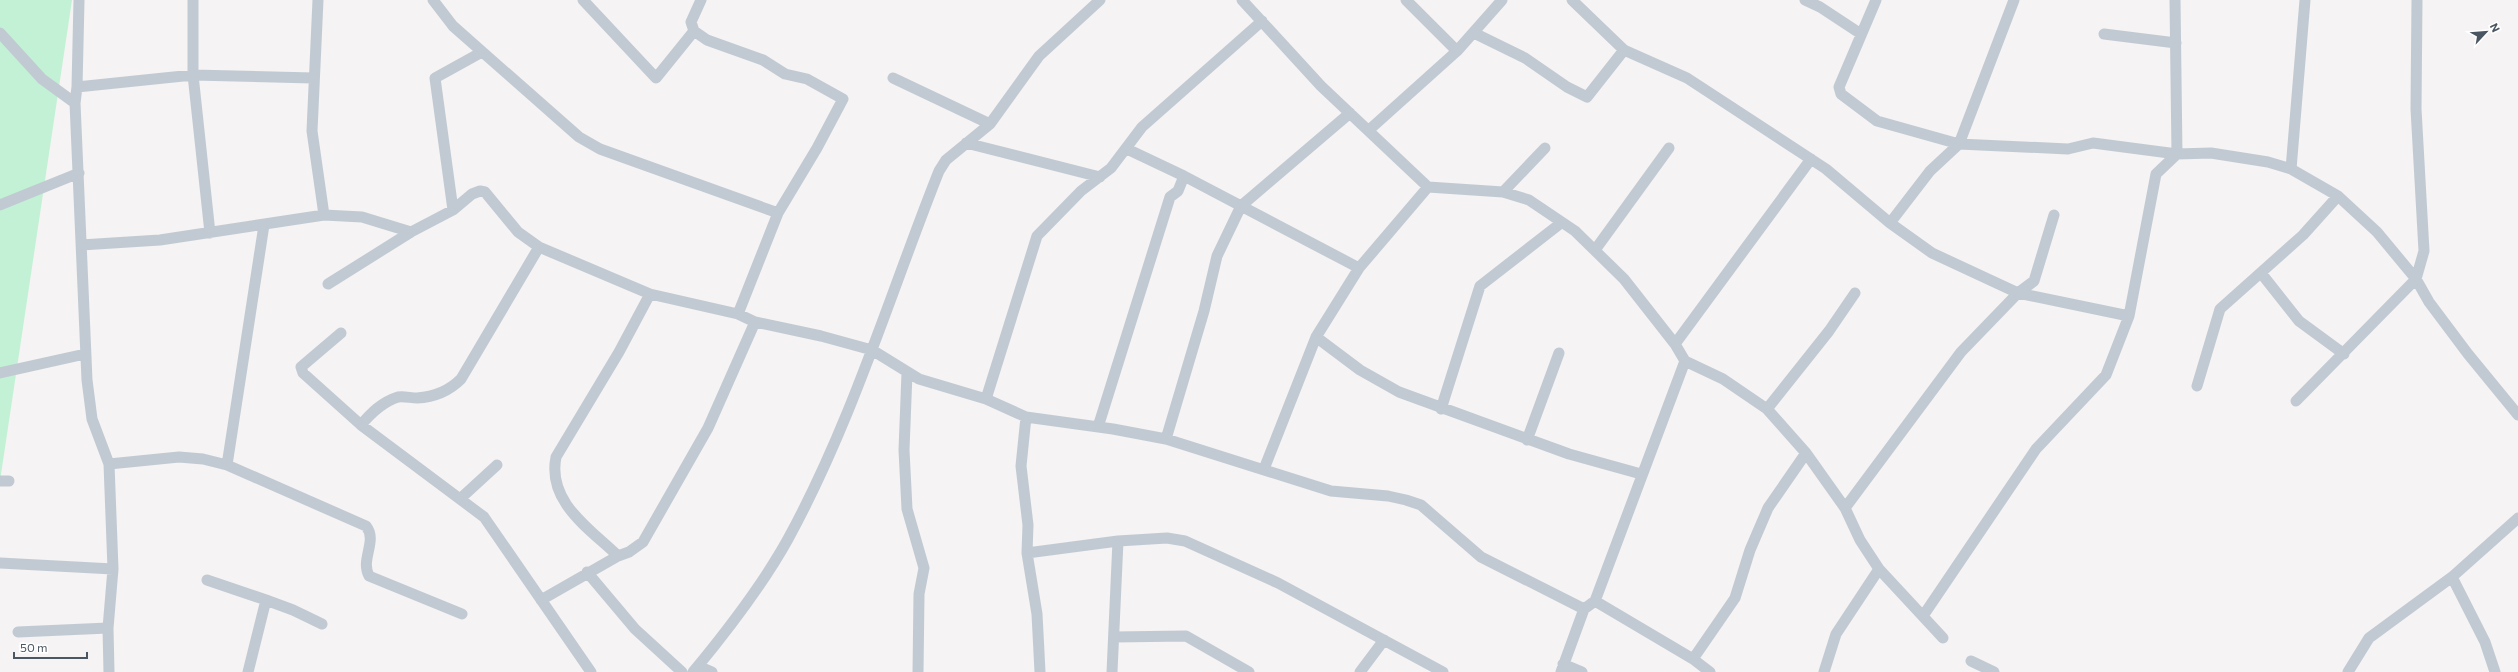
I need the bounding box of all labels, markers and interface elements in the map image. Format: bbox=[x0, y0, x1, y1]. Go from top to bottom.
north arrow bbox=[2466, 12, 2506, 52]
text: N bbox=[2488, 21, 2503, 34]
scale bar bbox=[14, 634, 87, 660]
text: 50 m bbox=[20, 640, 48, 654]

